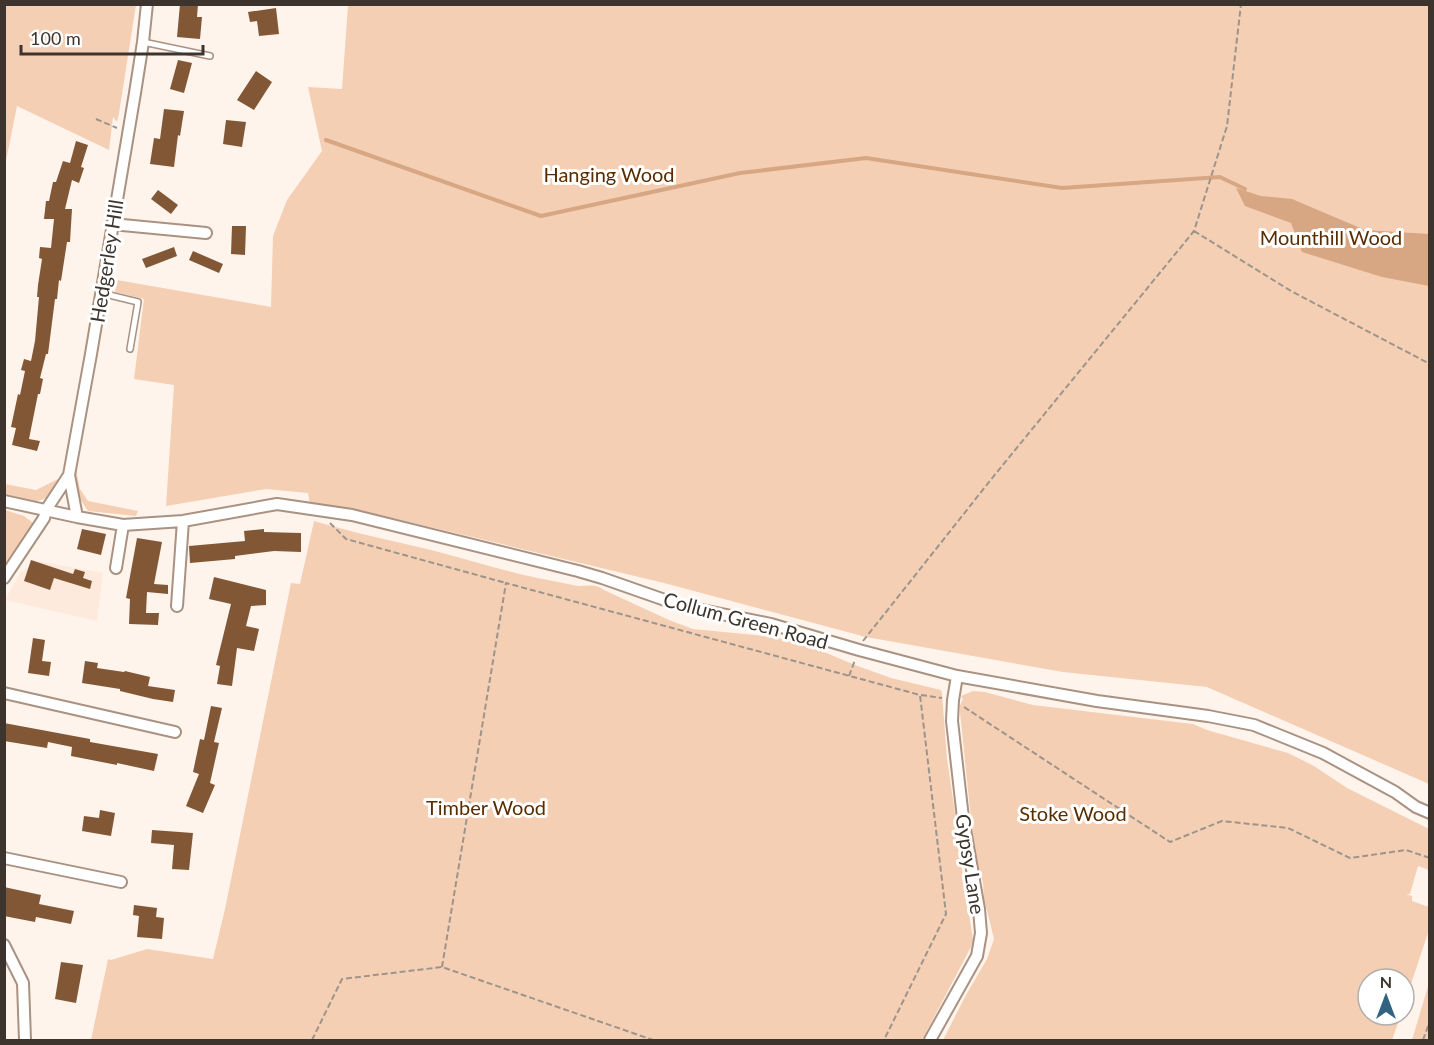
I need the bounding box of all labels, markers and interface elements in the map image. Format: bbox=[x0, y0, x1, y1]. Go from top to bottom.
scale bar bbox=[21, 18, 202, 56]
text: 100 m bbox=[30, 27, 81, 49]
park label: Hanging Wood bbox=[543, 162, 675, 186]
street label: Hedgerley Hill bbox=[84, 198, 128, 324]
park label: Mounthill Wood bbox=[1260, 225, 1402, 249]
street label: Collum Green Road bbox=[661, 586, 831, 654]
park label: Timber Wood bbox=[426, 795, 546, 819]
park label: Stoke Wood bbox=[1019, 801, 1127, 825]
street label: Gypsy Lane bbox=[951, 812, 991, 916]
north arrow bbox=[1356, 967, 1416, 1027]
text: N bbox=[1380, 972, 1392, 991]

